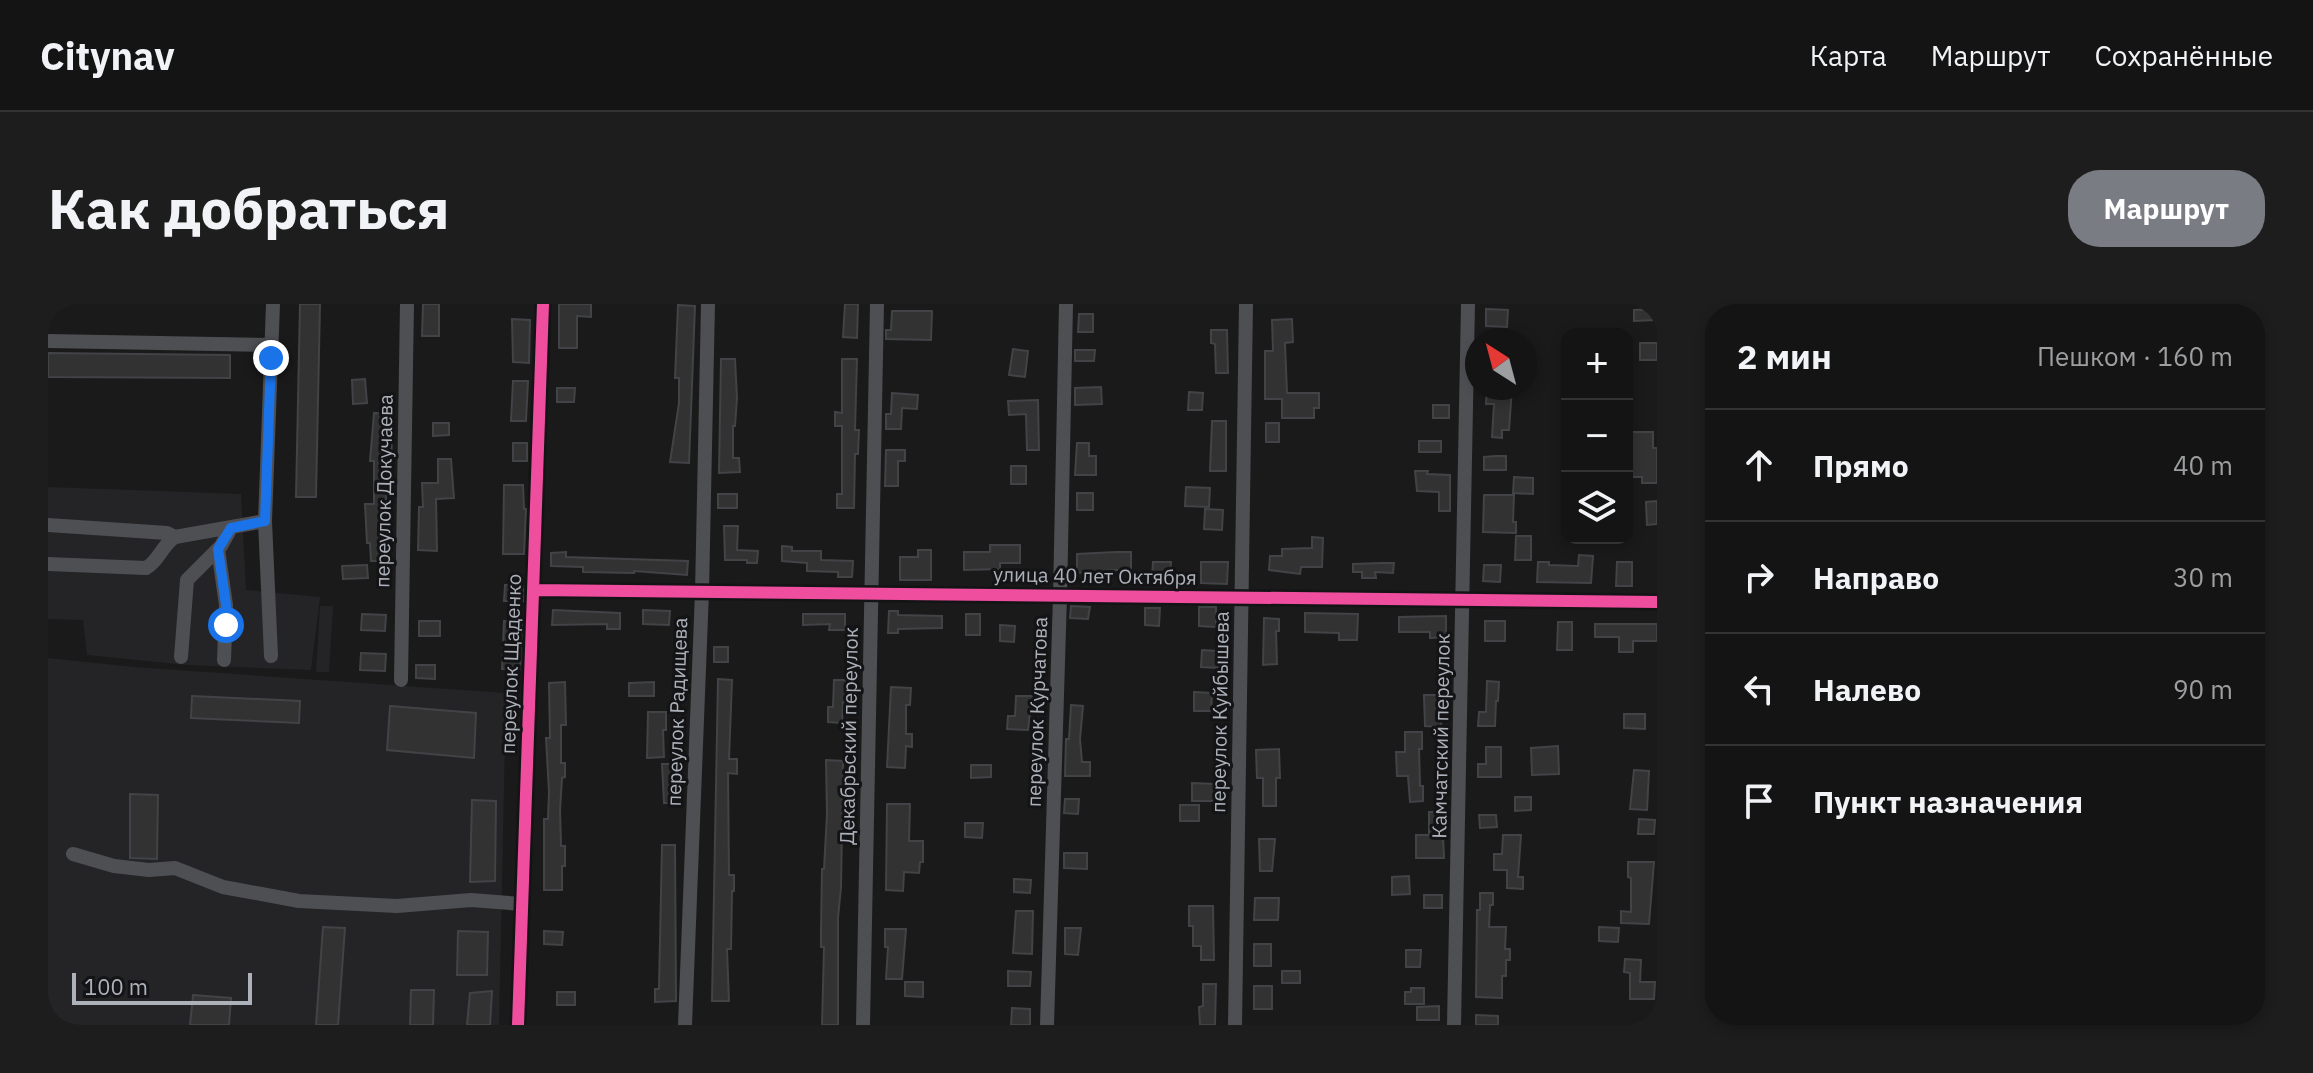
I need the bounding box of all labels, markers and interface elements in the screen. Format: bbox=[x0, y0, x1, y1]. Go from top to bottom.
text: Citynav bbox=[40, 31, 175, 80]
text: Карта bbox=[1810, 37, 1887, 74]
text: Маршрут bbox=[1931, 37, 2050, 74]
text: Сохранённые bbox=[2094, 37, 2273, 74]
button: Маршрут bbox=[2068, 170, 2265, 247]
text: Как добраться bbox=[48, 172, 449, 244]
north arrow bbox=[1465, 328, 1537, 400]
map controls bbox=[1561, 328, 1633, 544]
button: + bbox=[1561, 328, 1633, 400]
text: 2 мин bbox=[1737, 334, 1832, 378]
text: Пешком · 160 m bbox=[2037, 339, 2233, 373]
route end bbox=[253, 340, 289, 376]
street label: переулок Докучаева bbox=[368, 394, 399, 588]
button: − bbox=[1561, 400, 1633, 472]
icon: ahead bbox=[1737, 443, 1781, 487]
text: Прямо bbox=[1813, 446, 1909, 485]
text: 40 m bbox=[2173, 448, 2233, 482]
button: layers bbox=[1561, 472, 1633, 544]
icon: right bbox=[1737, 555, 1781, 599]
text: Направо bbox=[1813, 558, 1939, 597]
street label: улица 40 лет Октября bbox=[993, 560, 1197, 591]
text: 30 m bbox=[2173, 560, 2233, 594]
street label: переулок Щаденко bbox=[494, 573, 527, 755]
route start bbox=[208, 607, 244, 643]
street label: переулок Куйбышева bbox=[1204, 611, 1235, 813]
street label: переулок Курчатова bbox=[1020, 616, 1053, 808]
street label: переулок Радищева bbox=[660, 617, 693, 807]
street label: Декабрьский переулок bbox=[833, 627, 864, 845]
street label: Камчатский переулок bbox=[1425, 633, 1456, 839]
icon: left bbox=[1737, 667, 1781, 711]
text: Налево bbox=[1813, 670, 1921, 709]
text: 90 m bbox=[2173, 672, 2233, 706]
icon: arrive bbox=[1737, 779, 1781, 823]
text: Пункт назначения bbox=[1813, 782, 2083, 821]
scale bar bbox=[72, 969, 252, 1005]
text: 100 m bbox=[84, 972, 148, 1001]

